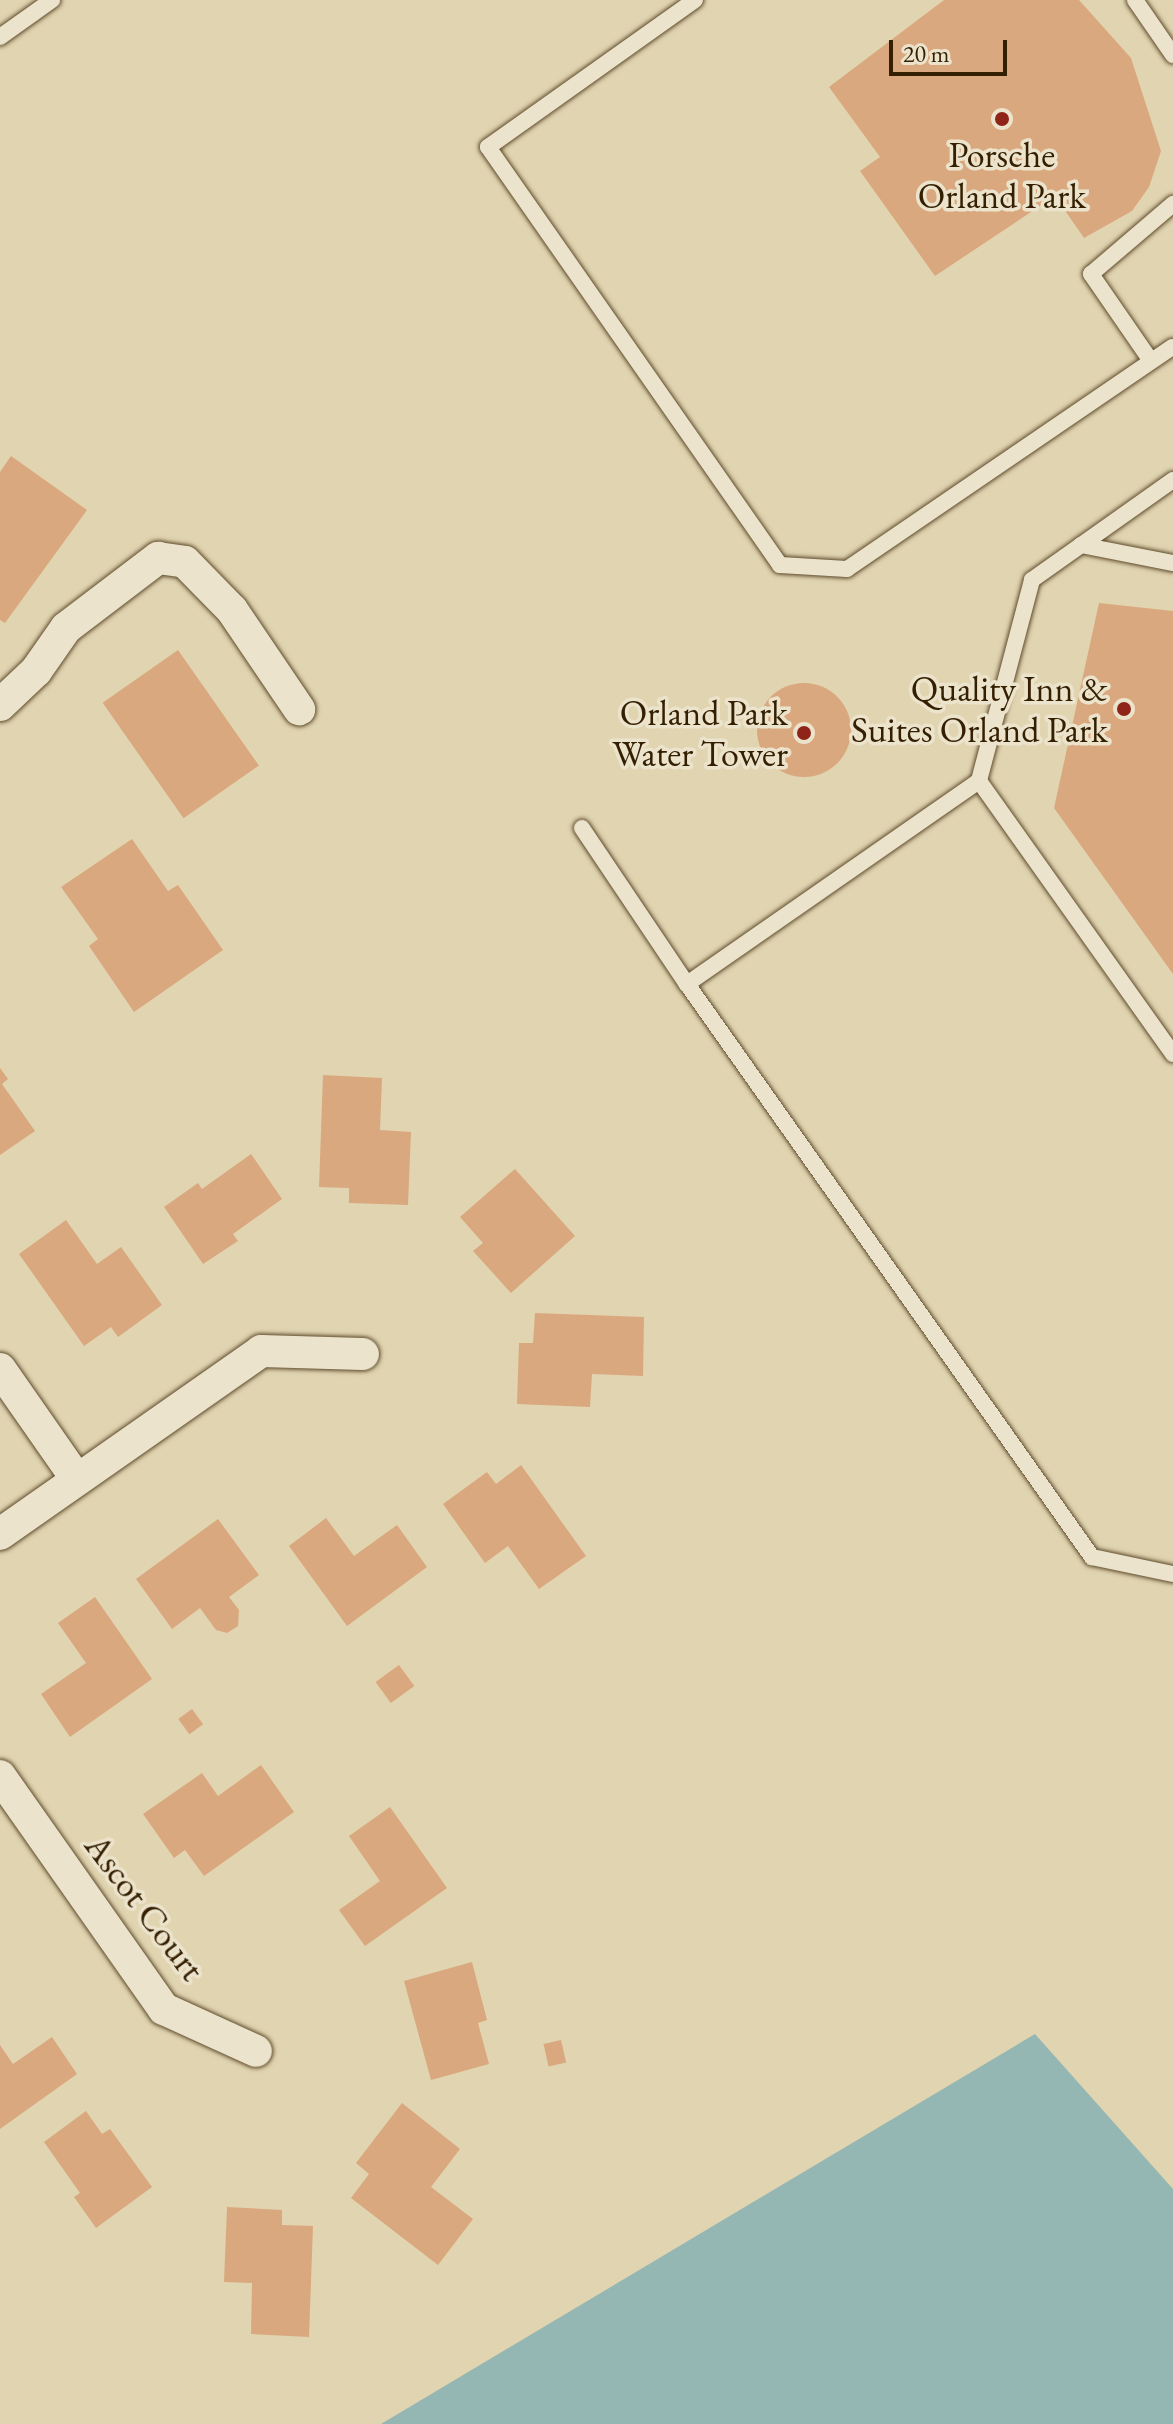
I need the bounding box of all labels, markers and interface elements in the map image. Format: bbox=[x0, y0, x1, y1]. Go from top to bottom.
scale bar bbox=[893, 24, 1011, 74]
text: 20 m bbox=[903, 38, 950, 69]
marker: Porsche Orland Park bbox=[993, 110, 1011, 128]
place label: Porsche Orland Park bbox=[918, 132, 1086, 217]
place label: Quality Inn & Suites Orland Park bbox=[851, 666, 1108, 751]
place label: Orland Park Water Tower bbox=[612, 690, 788, 775]
marker: Quality Inn & Suites Orland Park bbox=[1115, 700, 1133, 718]
marker: Orland Park Water Tower bbox=[795, 724, 813, 742]
street label: Ascot Court bbox=[76, 1825, 214, 1989]

